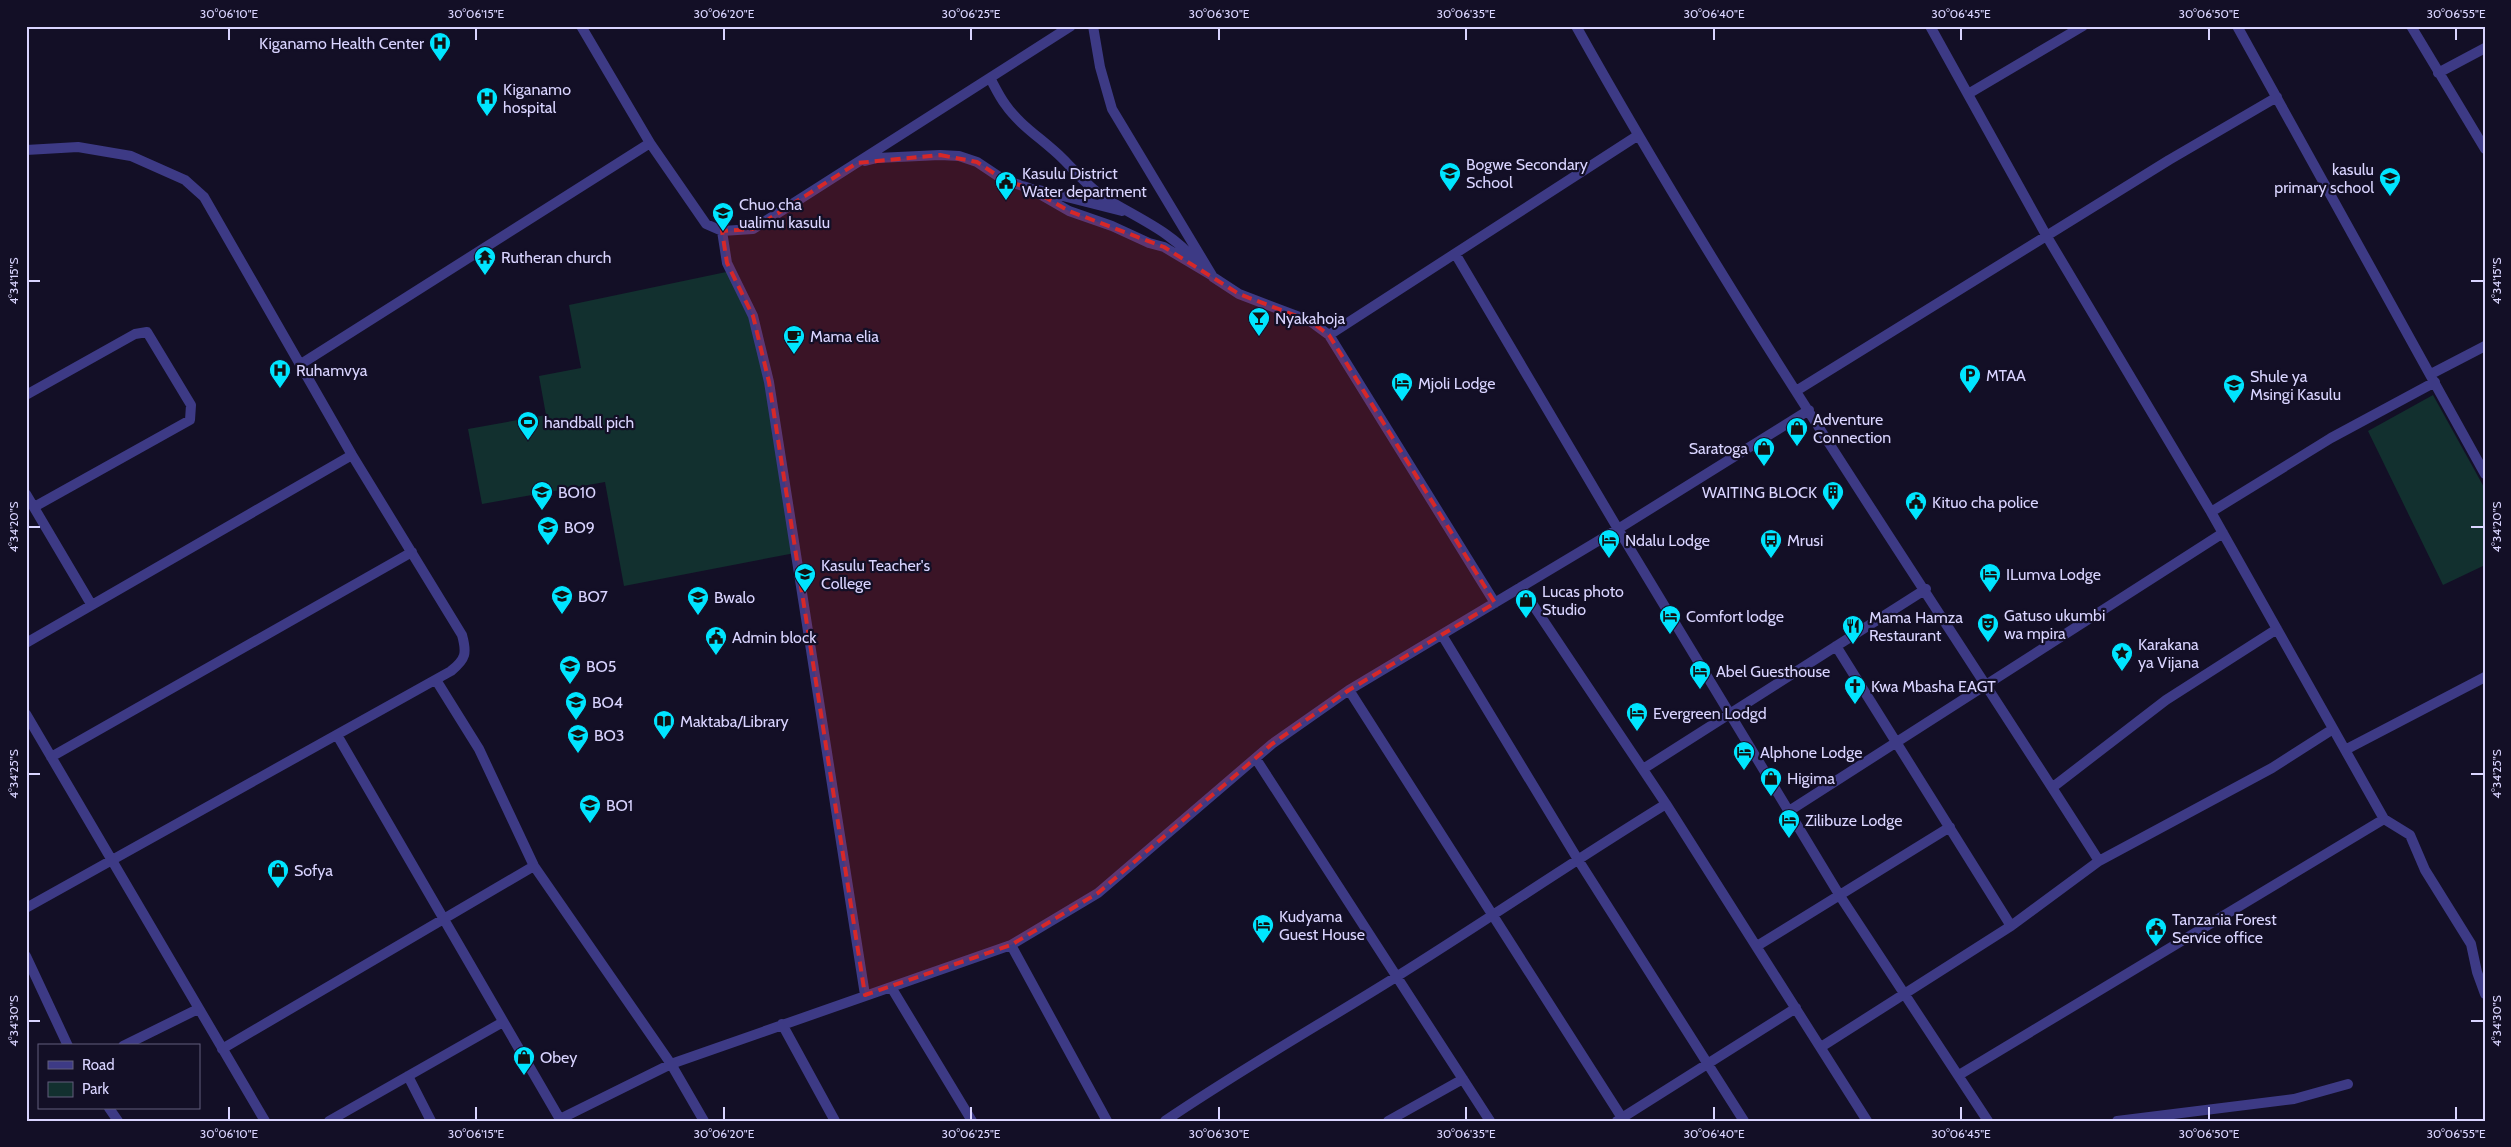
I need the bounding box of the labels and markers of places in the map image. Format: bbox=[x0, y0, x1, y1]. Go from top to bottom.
hospital icon: Kiganamo Health Center bbox=[428, 31, 452, 62]
place label: Kiganamo Health Center bbox=[259, 34, 425, 53]
place label: Kiganamo hospital bbox=[503, 80, 571, 117]
hospital icon: Kiganamo hospital bbox=[475, 86, 499, 117]
place label: Bogwe Secondary School bbox=[1466, 155, 1588, 192]
place label: kasulu primary school bbox=[2274, 160, 2374, 197]
school or university icon: Bogwe Secondary School bbox=[1438, 161, 1462, 192]
place label: Kasulu District Water department bbox=[1022, 164, 1147, 201]
school or university icon: kasulu primary school bbox=[2378, 166, 2402, 197]
public building icon: Kasulu District Water department bbox=[994, 170, 1018, 201]
place label: Chuo cha ualimu kasulu bbox=[739, 195, 830, 232]
school or university icon: Chuo cha ualimu kasulu bbox=[711, 201, 735, 232]
temple icon: Rutheran church bbox=[473, 245, 497, 276]
place label: Rutheran church bbox=[501, 248, 611, 267]
bar icon: Nyakahoja bbox=[1247, 306, 1271, 337]
place label: Nyakahoja bbox=[1275, 309, 1345, 328]
cafe icon: Mama elia bbox=[782, 324, 806, 355]
place label: Mama elia bbox=[810, 327, 879, 346]
hospital icon: Ruhamvya bbox=[268, 358, 292, 389]
place label: Ruhamvya bbox=[296, 361, 368, 380]
parking icon: MTAA bbox=[1958, 363, 1982, 394]
place label: MTAA bbox=[1986, 366, 2026, 385]
place label: Shule ya Msingi Kasulu bbox=[2250, 367, 2341, 404]
hotel icon: Mjoli Lodge bbox=[1390, 371, 1414, 402]
school or university icon: Shule ya Msingi Kasulu bbox=[2222, 373, 2246, 404]
place label: Mjoli Lodge bbox=[1418, 374, 1496, 393]
sports icon: handball pich bbox=[516, 410, 540, 441]
place label: Adventure Connection bbox=[1813, 410, 1891, 447]
place label: handball pich bbox=[544, 413, 634, 432]
shop icon: Adventure Connection bbox=[1785, 416, 1809, 447]
shop icon: Saratoga bbox=[1752, 436, 1776, 467]
place label: Saratoga bbox=[1689, 439, 1748, 458]
school or university icon: BO10 bbox=[530, 480, 554, 511]
building icon: WAITING BLOCK bbox=[1821, 480, 1845, 511]
place label: BO10 bbox=[558, 483, 596, 502]
place label: WAITING BLOCK bbox=[1702, 483, 1817, 502]
public building icon: Kituo cha police bbox=[1904, 490, 1928, 521]
place label: Kituo cha police bbox=[1932, 493, 2038, 512]
school or university icon: BO9 bbox=[536, 515, 560, 546]
place label: BO9 bbox=[564, 518, 595, 537]
hotel icon: Ndalu Lodge bbox=[1597, 528, 1621, 559]
bus stop icon: Mrusi bbox=[1759, 528, 1783, 559]
place label: Ndalu Lodge bbox=[1625, 531, 1710, 550]
place label: Mrusi bbox=[1787, 531, 1823, 550]
place label: Kasulu Teacher's College bbox=[821, 556, 930, 593]
school or university icon: Kasulu Teacher's College bbox=[793, 562, 817, 593]
hotel icon: ILumva Lodge bbox=[1978, 562, 2002, 593]
place label: ILumva Lodge bbox=[2006, 565, 2101, 584]
place label: Lucas photo Studio bbox=[1542, 582, 1624, 619]
school or university icon: BO7 bbox=[550, 584, 574, 615]
school or university icon: Bwalo bbox=[686, 585, 710, 616]
place label: BO7 bbox=[578, 587, 608, 606]
place label: Bwalo bbox=[714, 588, 755, 607]
shop icon: Lucas photo Studio bbox=[1514, 588, 1538, 619]
hotel icon: Comfort lodge bbox=[1658, 604, 1682, 635]
place label: Gatuso ukumbi wa mpira bbox=[2004, 606, 2105, 643]
place label: Comfort lodge bbox=[1686, 607, 1784, 626]
place label: Mama Hamza Restaurant bbox=[1869, 608, 1963, 645]
theatre icon: Gatuso ukumbi wa mpira bbox=[1976, 612, 2000, 643]
restaurant icon: Mama Hamza Restaurant bbox=[1841, 614, 1865, 645]
public building icon: Admin block bbox=[704, 625, 728, 656]
place label: Admin block bbox=[732, 628, 817, 647]
place label: Karakana ya Vijana bbox=[2138, 635, 2199, 672]
place icon: Karakana ya Vijana bbox=[2110, 641, 2134, 672]
school or university icon: BO5 bbox=[558, 654, 582, 685]
place label: BO5 bbox=[586, 657, 617, 676]
hotel icon: Abel Guesthouse bbox=[1688, 659, 1712, 690]
place label: Abel Guesthouse bbox=[1716, 662, 1830, 681]
church icon: Kwa Mbasha EAGT bbox=[1843, 674, 1867, 705]
place label: Kwa Mbasha EAGT bbox=[1871, 677, 1996, 696]
school or university icon: BO4 bbox=[564, 690, 588, 721]
place label: BO4 bbox=[592, 693, 623, 712]
hotel icon: Evergreen Lodgd bbox=[1625, 701, 1649, 732]
place label: Evergreen Lodgd bbox=[1653, 704, 1767, 723]
library icon: Maktaba/Library bbox=[652, 709, 676, 740]
place label: Maktaba/Library bbox=[680, 712, 789, 731]
school or university icon: BO3 bbox=[566, 723, 590, 754]
place label: BO3 bbox=[594, 726, 625, 745]
hotel icon: Alphone Lodge bbox=[1732, 740, 1756, 771]
place label: Alphone Lodge bbox=[1760, 743, 1862, 762]
shop icon: Higima bbox=[1759, 766, 1783, 797]
place label: Higima bbox=[1787, 769, 1835, 788]
school or university icon: BO1 bbox=[578, 793, 602, 824]
place label: BO1 bbox=[606, 796, 633, 815]
hotel icon: Zilibuze Lodge bbox=[1777, 808, 1801, 839]
place label: Zilibuze Lodge bbox=[1805, 811, 1902, 830]
shop icon: Sofya bbox=[266, 858, 290, 889]
place label: Sofya bbox=[294, 861, 333, 880]
place label: Kudyama Guest House bbox=[1279, 907, 1365, 944]
place label: Tanzania Forest Service office bbox=[2172, 910, 2277, 947]
hotel icon: Kudyama Guest House bbox=[1251, 913, 1275, 944]
public building icon: Tanzania Forest Service office bbox=[2144, 916, 2168, 947]
shop icon: Obey bbox=[512, 1045, 536, 1076]
place label: Obey bbox=[540, 1048, 577, 1067]

